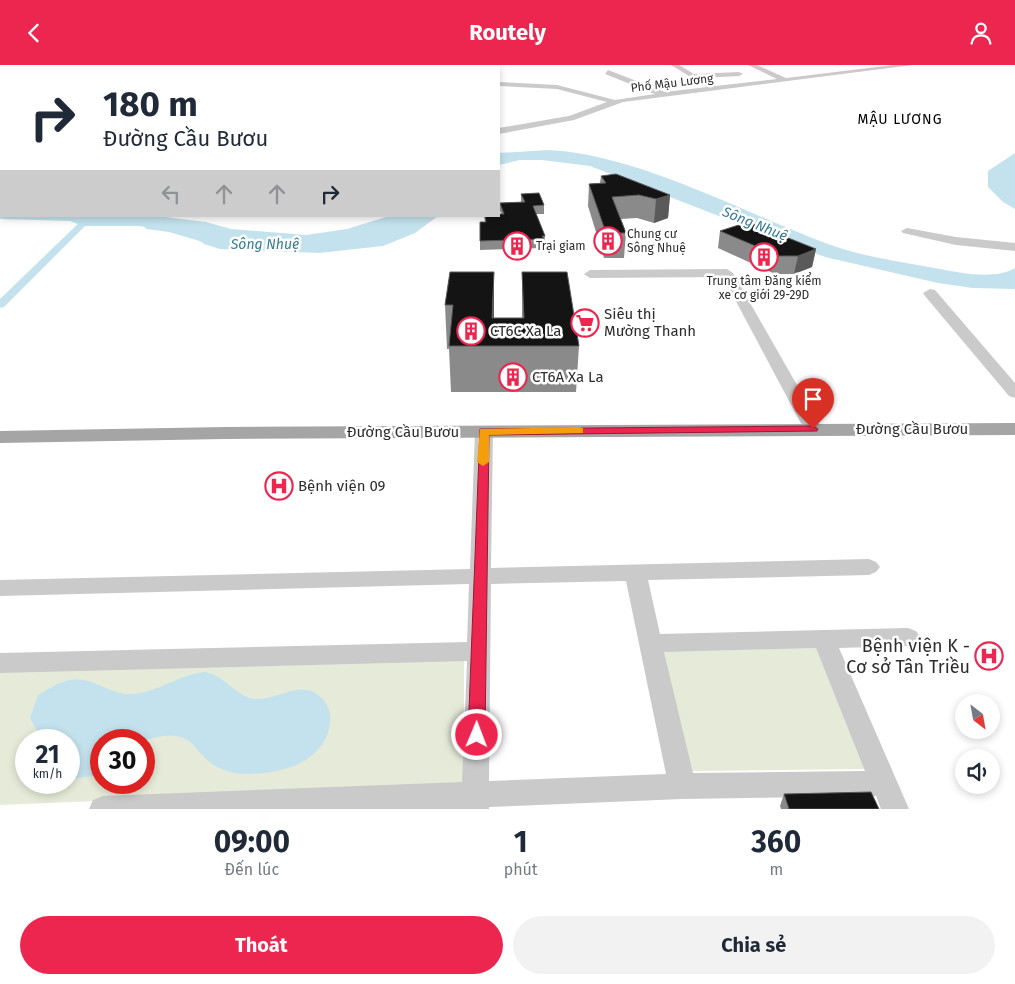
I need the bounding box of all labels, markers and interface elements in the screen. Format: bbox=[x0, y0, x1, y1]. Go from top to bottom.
icon: back bbox=[20, 19, 48, 47]
text: Routely bbox=[469, 19, 546, 46]
icon: person bbox=[967, 19, 995, 47]
street label: Phố Mậu Lương bbox=[630, 70, 715, 95]
text: 180 m bbox=[103, 83, 198, 125]
icon: right bbox=[20, 85, 85, 150]
district label: MẬU LƯƠNG bbox=[858, 110, 943, 128]
text: Đường Cầu Bươu bbox=[103, 125, 268, 152]
icon: left bbox=[157, 180, 185, 208]
icon: ahead bbox=[210, 180, 238, 208]
icon: ahead bbox=[263, 180, 291, 208]
icon: right bbox=[316, 180, 344, 208]
water label: Sông Nhuệ bbox=[719, 203, 790, 245]
building icon: Chung cư Sông Nhuệ bbox=[593, 226, 623, 256]
place label: Chung cư Sông Nhuệ bbox=[627, 227, 686, 255]
building icon: Trại giam bbox=[502, 231, 532, 261]
water label: Sông Nhuệ bbox=[230, 236, 299, 253]
place label: Trại giam bbox=[536, 239, 586, 253]
building icon: Trung tâm Đăng kiểm xe cơ giới 29-29D bbox=[749, 242, 779, 272]
place label: Trung tâm Đăng kiểm xe cơ giới 29-29D bbox=[706, 272, 822, 302]
place label: Siêu thị Mường Thanh bbox=[604, 305, 696, 340]
supermarket icon: Siêu thị Mường Thanh bbox=[570, 308, 600, 338]
building icon: CT6C Xa La bbox=[456, 316, 486, 346]
place label: CT6C Xa La bbox=[490, 322, 561, 340]
building icon: CT6A Xa La bbox=[498, 362, 528, 392]
place label: CT6A Xa La bbox=[532, 368, 604, 386]
pin bbox=[792, 378, 834, 429]
icon: arrive bbox=[799, 385, 827, 413]
street label: Đường Cầu Bươu bbox=[856, 420, 968, 438]
street label: Đường Cầu Bươu bbox=[347, 423, 459, 441]
hospital icon: Bệnh viện 09 bbox=[264, 471, 294, 501]
place label: Bệnh viện 09 bbox=[298, 477, 386, 495]
place label: Bệnh viện K - Cơ sở Tân Triều bbox=[846, 635, 970, 678]
hospital icon: Bệnh viện K - Cơ sở Tân Triều bbox=[974, 641, 1004, 671]
north arrow bbox=[955, 694, 1000, 739]
map controls bbox=[955, 694, 1000, 794]
position arrow bbox=[450, 708, 502, 760]
speed limit sign: 30 bbox=[90, 729, 155, 794]
text: 21 bbox=[36, 740, 59, 770]
button: sound bbox=[955, 749, 1000, 794]
text: km/h bbox=[33, 767, 62, 781]
text: 09:00 bbox=[214, 824, 290, 860]
text: 1 bbox=[514, 824, 528, 860]
text: 360 bbox=[751, 824, 801, 860]
text: Đến lúc bbox=[225, 860, 279, 879]
text: phút bbox=[504, 860, 538, 879]
text: m bbox=[769, 860, 783, 879]
button: Thoát bbox=[20, 916, 503, 974]
button: Chia sẻ bbox=[513, 916, 995, 974]

